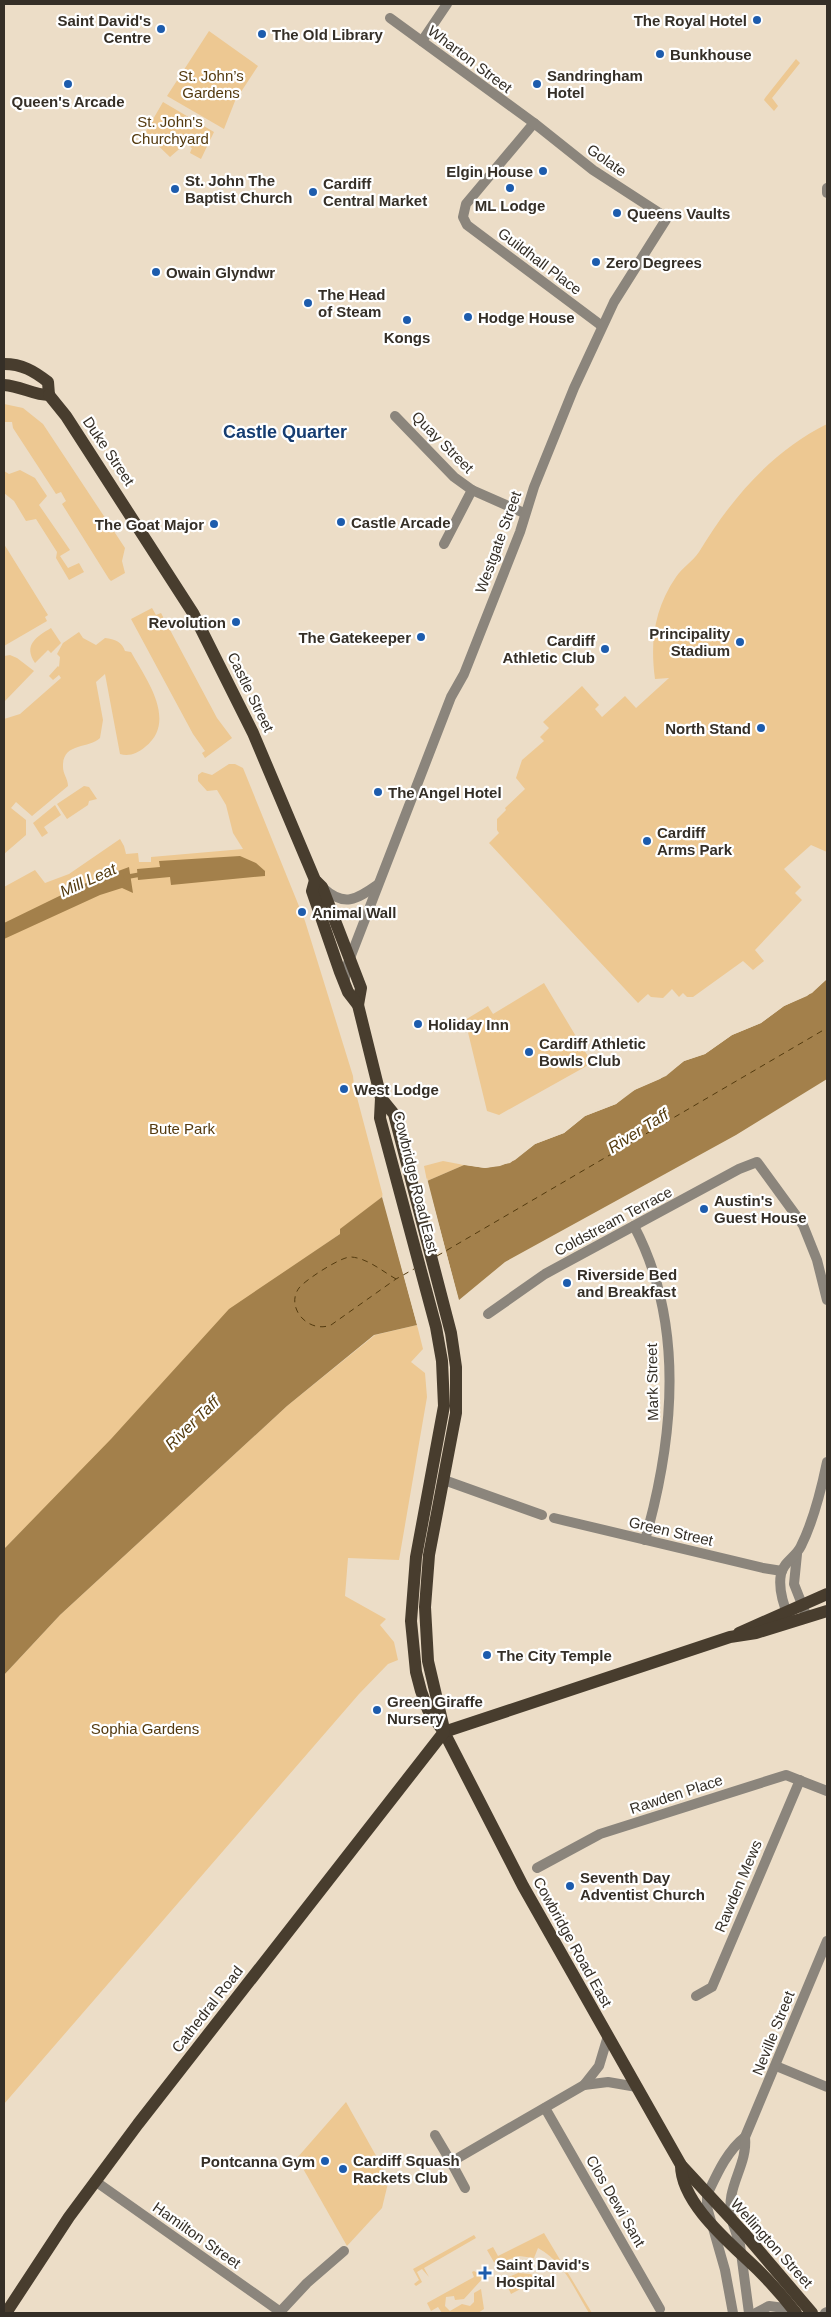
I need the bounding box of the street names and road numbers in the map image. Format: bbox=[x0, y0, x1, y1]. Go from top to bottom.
street label: Wharton Street bbox=[425, 22, 516, 97]
street label: Golate bbox=[584, 140, 630, 180]
street label: Guildhall Place bbox=[495, 224, 585, 298]
street label: Quay Street bbox=[409, 408, 478, 477]
street label: Duke Street bbox=[80, 413, 139, 489]
street label: Westgate Street bbox=[472, 488, 525, 595]
street label: Castle Street bbox=[224, 649, 278, 735]
street label: Cowbridge Road East bbox=[390, 1109, 442, 1256]
street label: Coldstream Terrace bbox=[551, 1183, 675, 1259]
street label: Mark Street bbox=[643, 1342, 661, 1421]
street label: Green Street bbox=[627, 1513, 716, 1549]
street label: Rawden Place bbox=[627, 1771, 725, 1817]
street label: Rawden Mews bbox=[711, 1837, 765, 1935]
street label: Cowbridge Road East bbox=[530, 1874, 616, 2011]
street label: Cathedral Road bbox=[168, 1962, 246, 2056]
street label: Neville Street bbox=[748, 1988, 798, 2078]
street label: Clos Dewi Sant bbox=[583, 2152, 649, 2250]
street label: Wellington Street bbox=[728, 2195, 817, 2292]
street label: Hamilton Street bbox=[150, 2198, 245, 2272]

